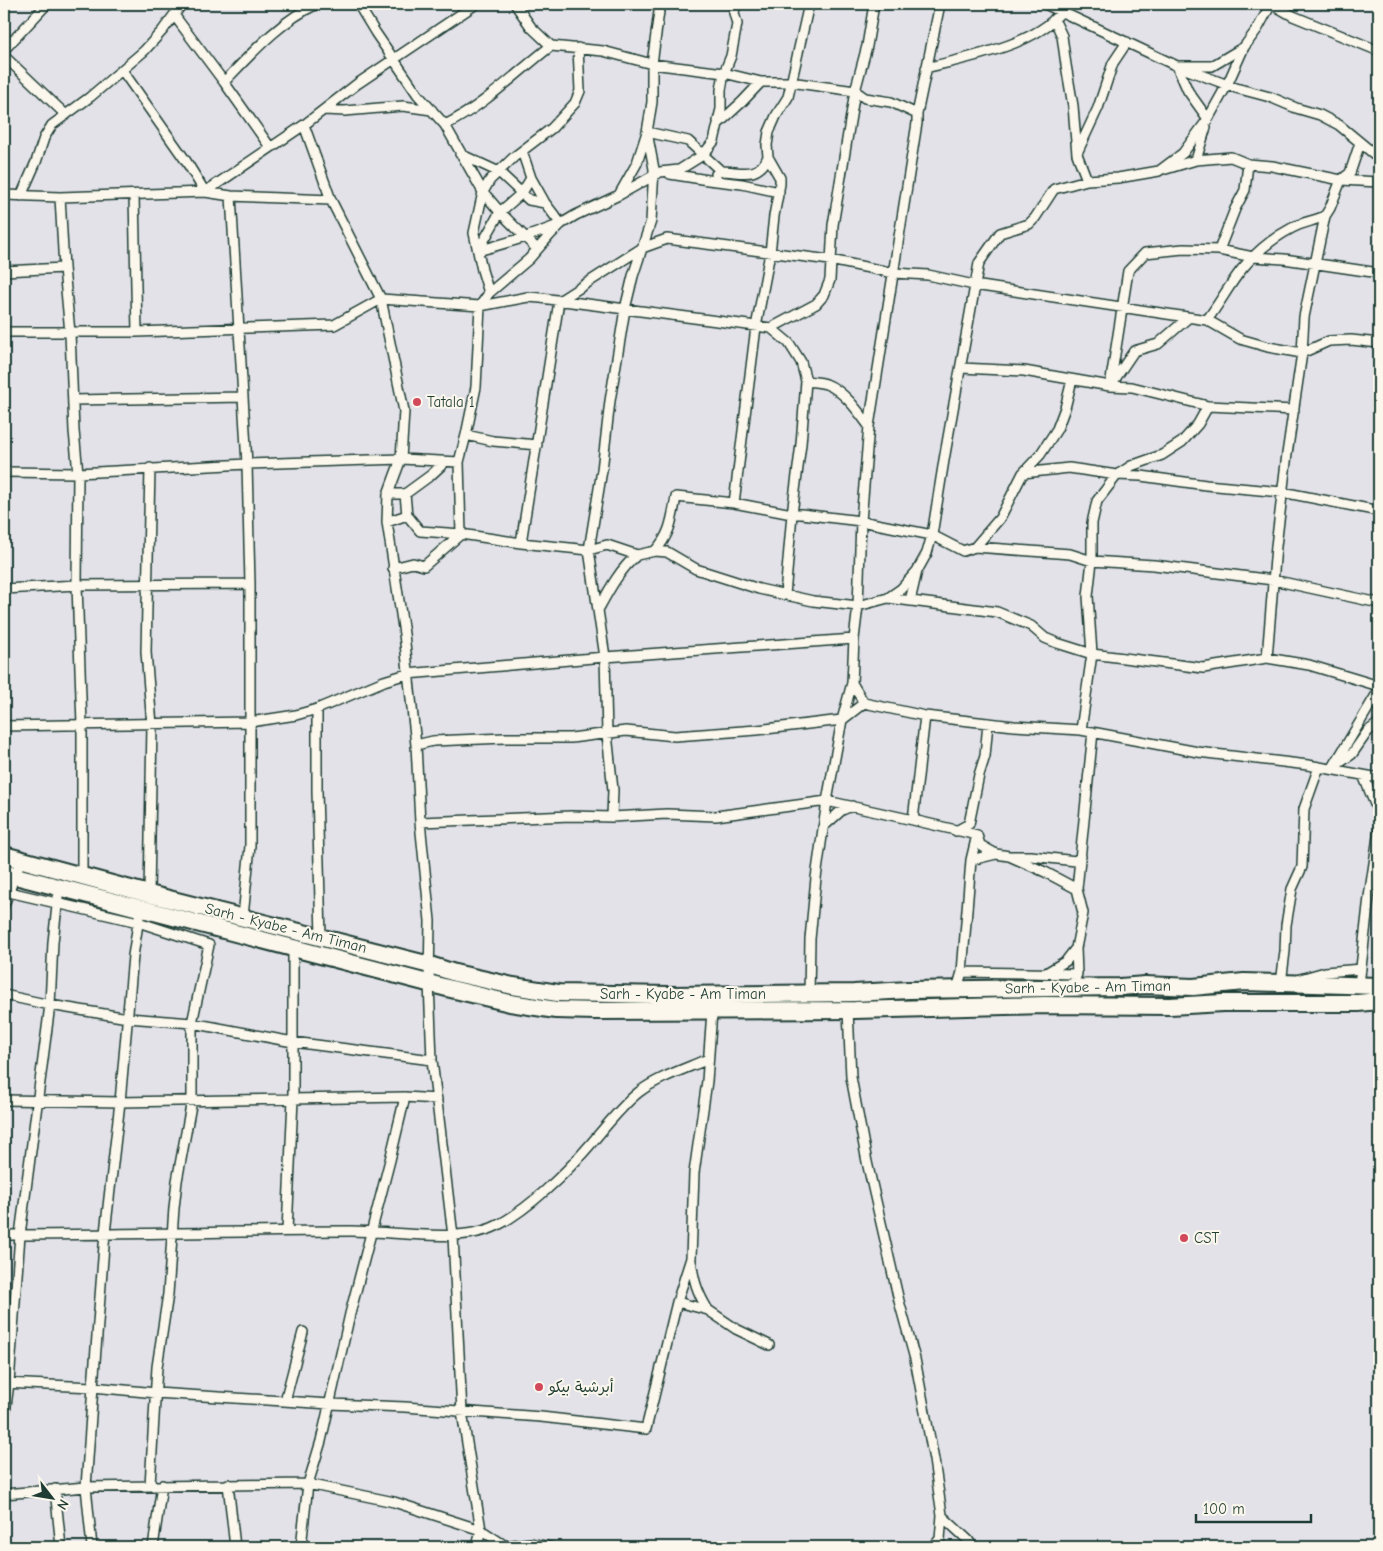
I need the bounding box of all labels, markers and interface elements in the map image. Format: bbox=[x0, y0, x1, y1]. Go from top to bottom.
place label: Tatala 1 bbox=[427, 393, 475, 411]
marker: Tatala 1 bbox=[411, 396, 423, 408]
street label: Sarh - Kyabe - Am Timan bbox=[203, 899, 369, 957]
street label: Sarh - Kyabe - Am Timan bbox=[1005, 977, 1171, 997]
street label: Sarh - Kyabe - Am Timan bbox=[600, 985, 766, 1003]
place label: CST bbox=[1194, 1229, 1219, 1247]
marker: CST bbox=[1178, 1232, 1190, 1244]
place label: أبرشية بيكو bbox=[548, 1378, 614, 1396]
marker: أبرشية بيكو bbox=[533, 1381, 545, 1393]
north arrow bbox=[28, 1474, 78, 1524]
scale bar bbox=[1196, 1491, 1310, 1523]
text: N bbox=[53, 1496, 72, 1513]
text: 100 m bbox=[1203, 1500, 1245, 1518]

